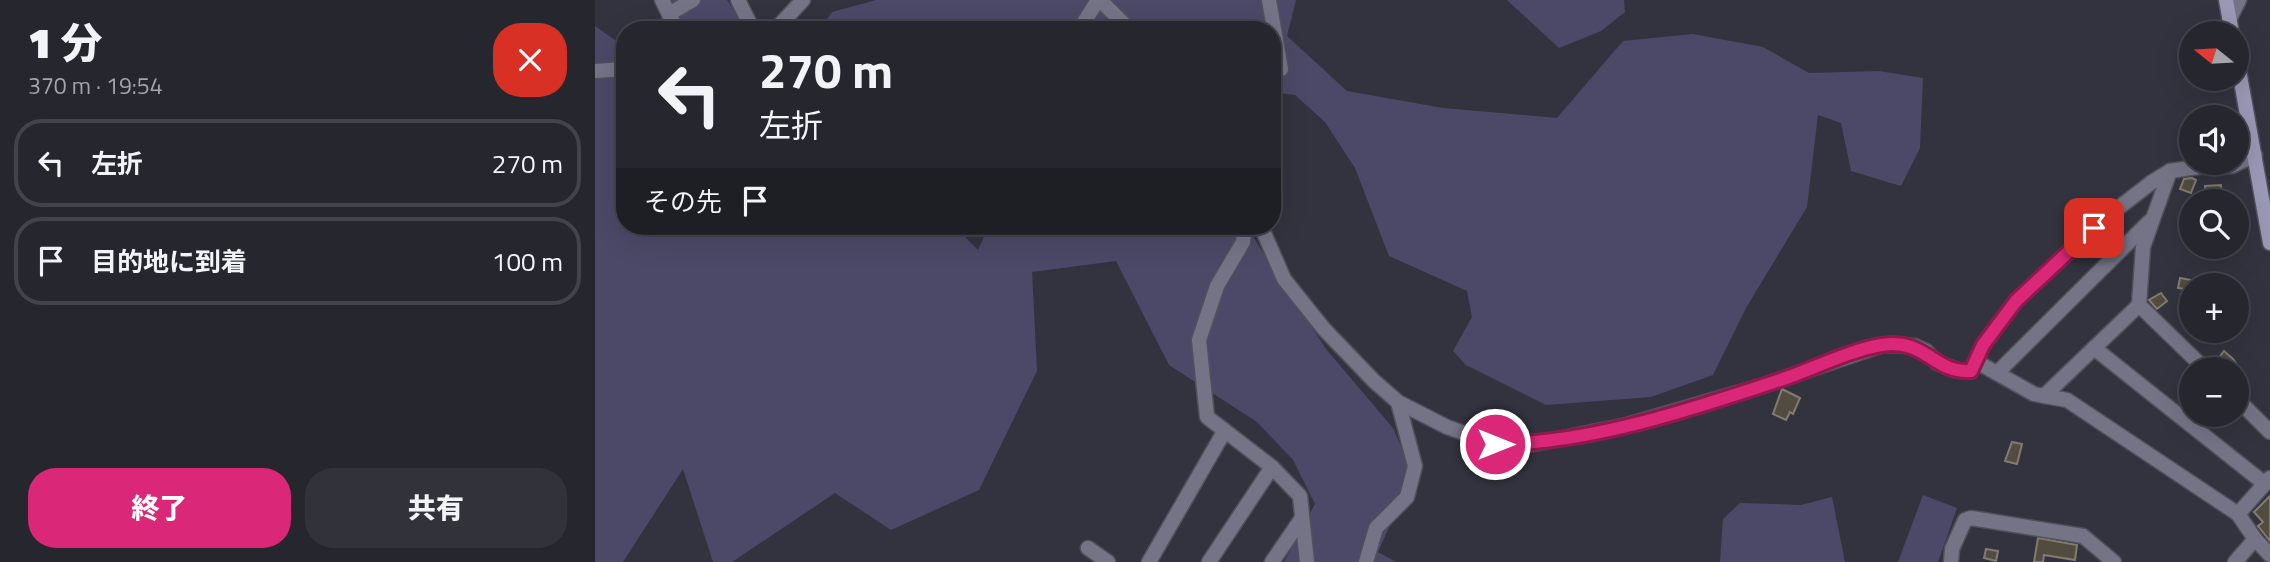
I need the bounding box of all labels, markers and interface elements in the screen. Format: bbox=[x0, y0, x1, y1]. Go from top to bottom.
text: 1 分 bbox=[28, 10, 102, 74]
north arrow bbox=[2179, 21, 2249, 91]
map controls bbox=[2179, 21, 2249, 427]
button: close bbox=[493, 23, 567, 97]
text: 270 m bbox=[759, 32, 893, 107]
icon: left bbox=[644, 49, 735, 140]
text: 370 m · 19:54 bbox=[28, 68, 163, 103]
text: 左折 bbox=[759, 101, 823, 149]
button: sound bbox=[2179, 105, 2249, 175]
icon: left bbox=[32, 144, 70, 182]
text: 左折 bbox=[91, 144, 143, 183]
text: 270 m bbox=[492, 144, 563, 183]
text: その先 bbox=[644, 182, 722, 221]
icon: arrive bbox=[736, 182, 774, 220]
button: search bbox=[2179, 189, 2249, 259]
pin bbox=[2064, 198, 2124, 258]
icon: arrive bbox=[2075, 209, 2113, 247]
icon: arrive bbox=[32, 242, 70, 280]
text: 目的地に到着 bbox=[91, 242, 247, 281]
text: 100 m bbox=[492, 242, 563, 281]
button: + bbox=[2179, 273, 2249, 343]
button: − bbox=[2179, 357, 2249, 427]
position arrow bbox=[1458, 407, 1532, 481]
button: 終了 bbox=[28, 468, 291, 548]
button: 共有 bbox=[305, 468, 567, 548]

